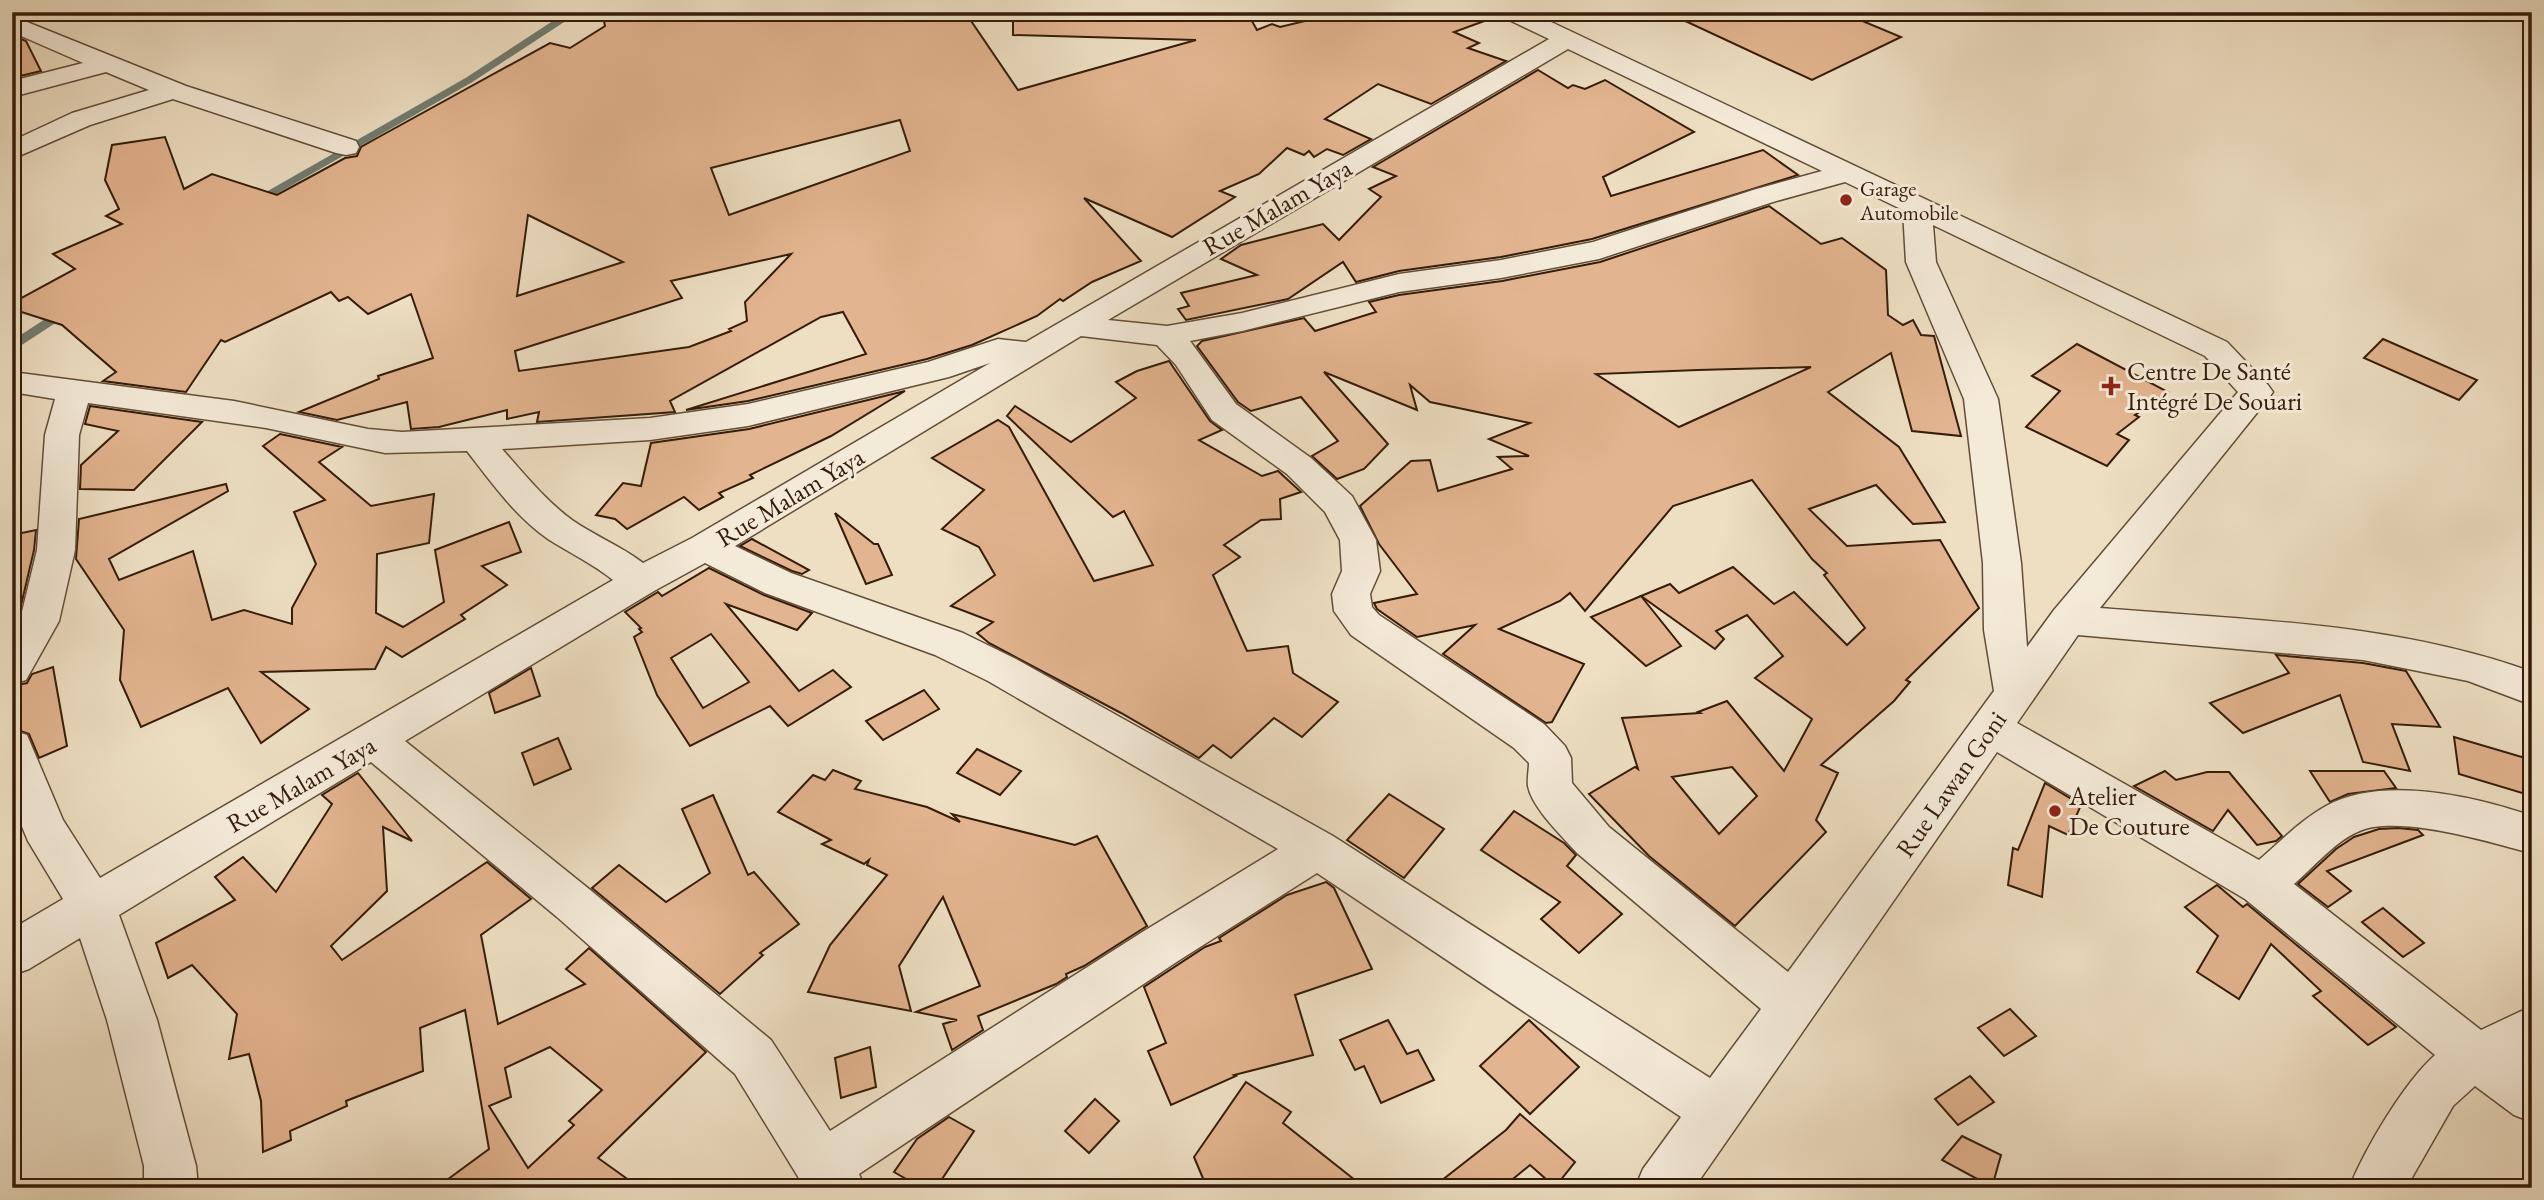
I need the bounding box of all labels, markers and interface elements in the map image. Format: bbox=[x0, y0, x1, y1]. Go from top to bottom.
street label: Rue Malam Yaya bbox=[1196, 150, 1358, 263]
place label: Garage Automobile bbox=[1859, 175, 1959, 226]
marker: Garage Automobile bbox=[1838, 192, 1854, 208]
place label: Centre De Santé Intégré De Souari bbox=[2127, 354, 2302, 418]
marker: Centre De Santé Intégré De Souari bbox=[2101, 376, 2121, 396]
street label: Rue Malam Yaya bbox=[710, 439, 871, 555]
street label: Rue Lawan Goni bbox=[1888, 704, 2014, 864]
street label: Rue Malam Yaya bbox=[220, 727, 382, 840]
place label: Atelier De Couture bbox=[2068, 779, 2190, 843]
marker: Atelier De Couture bbox=[2047, 803, 2063, 819]

